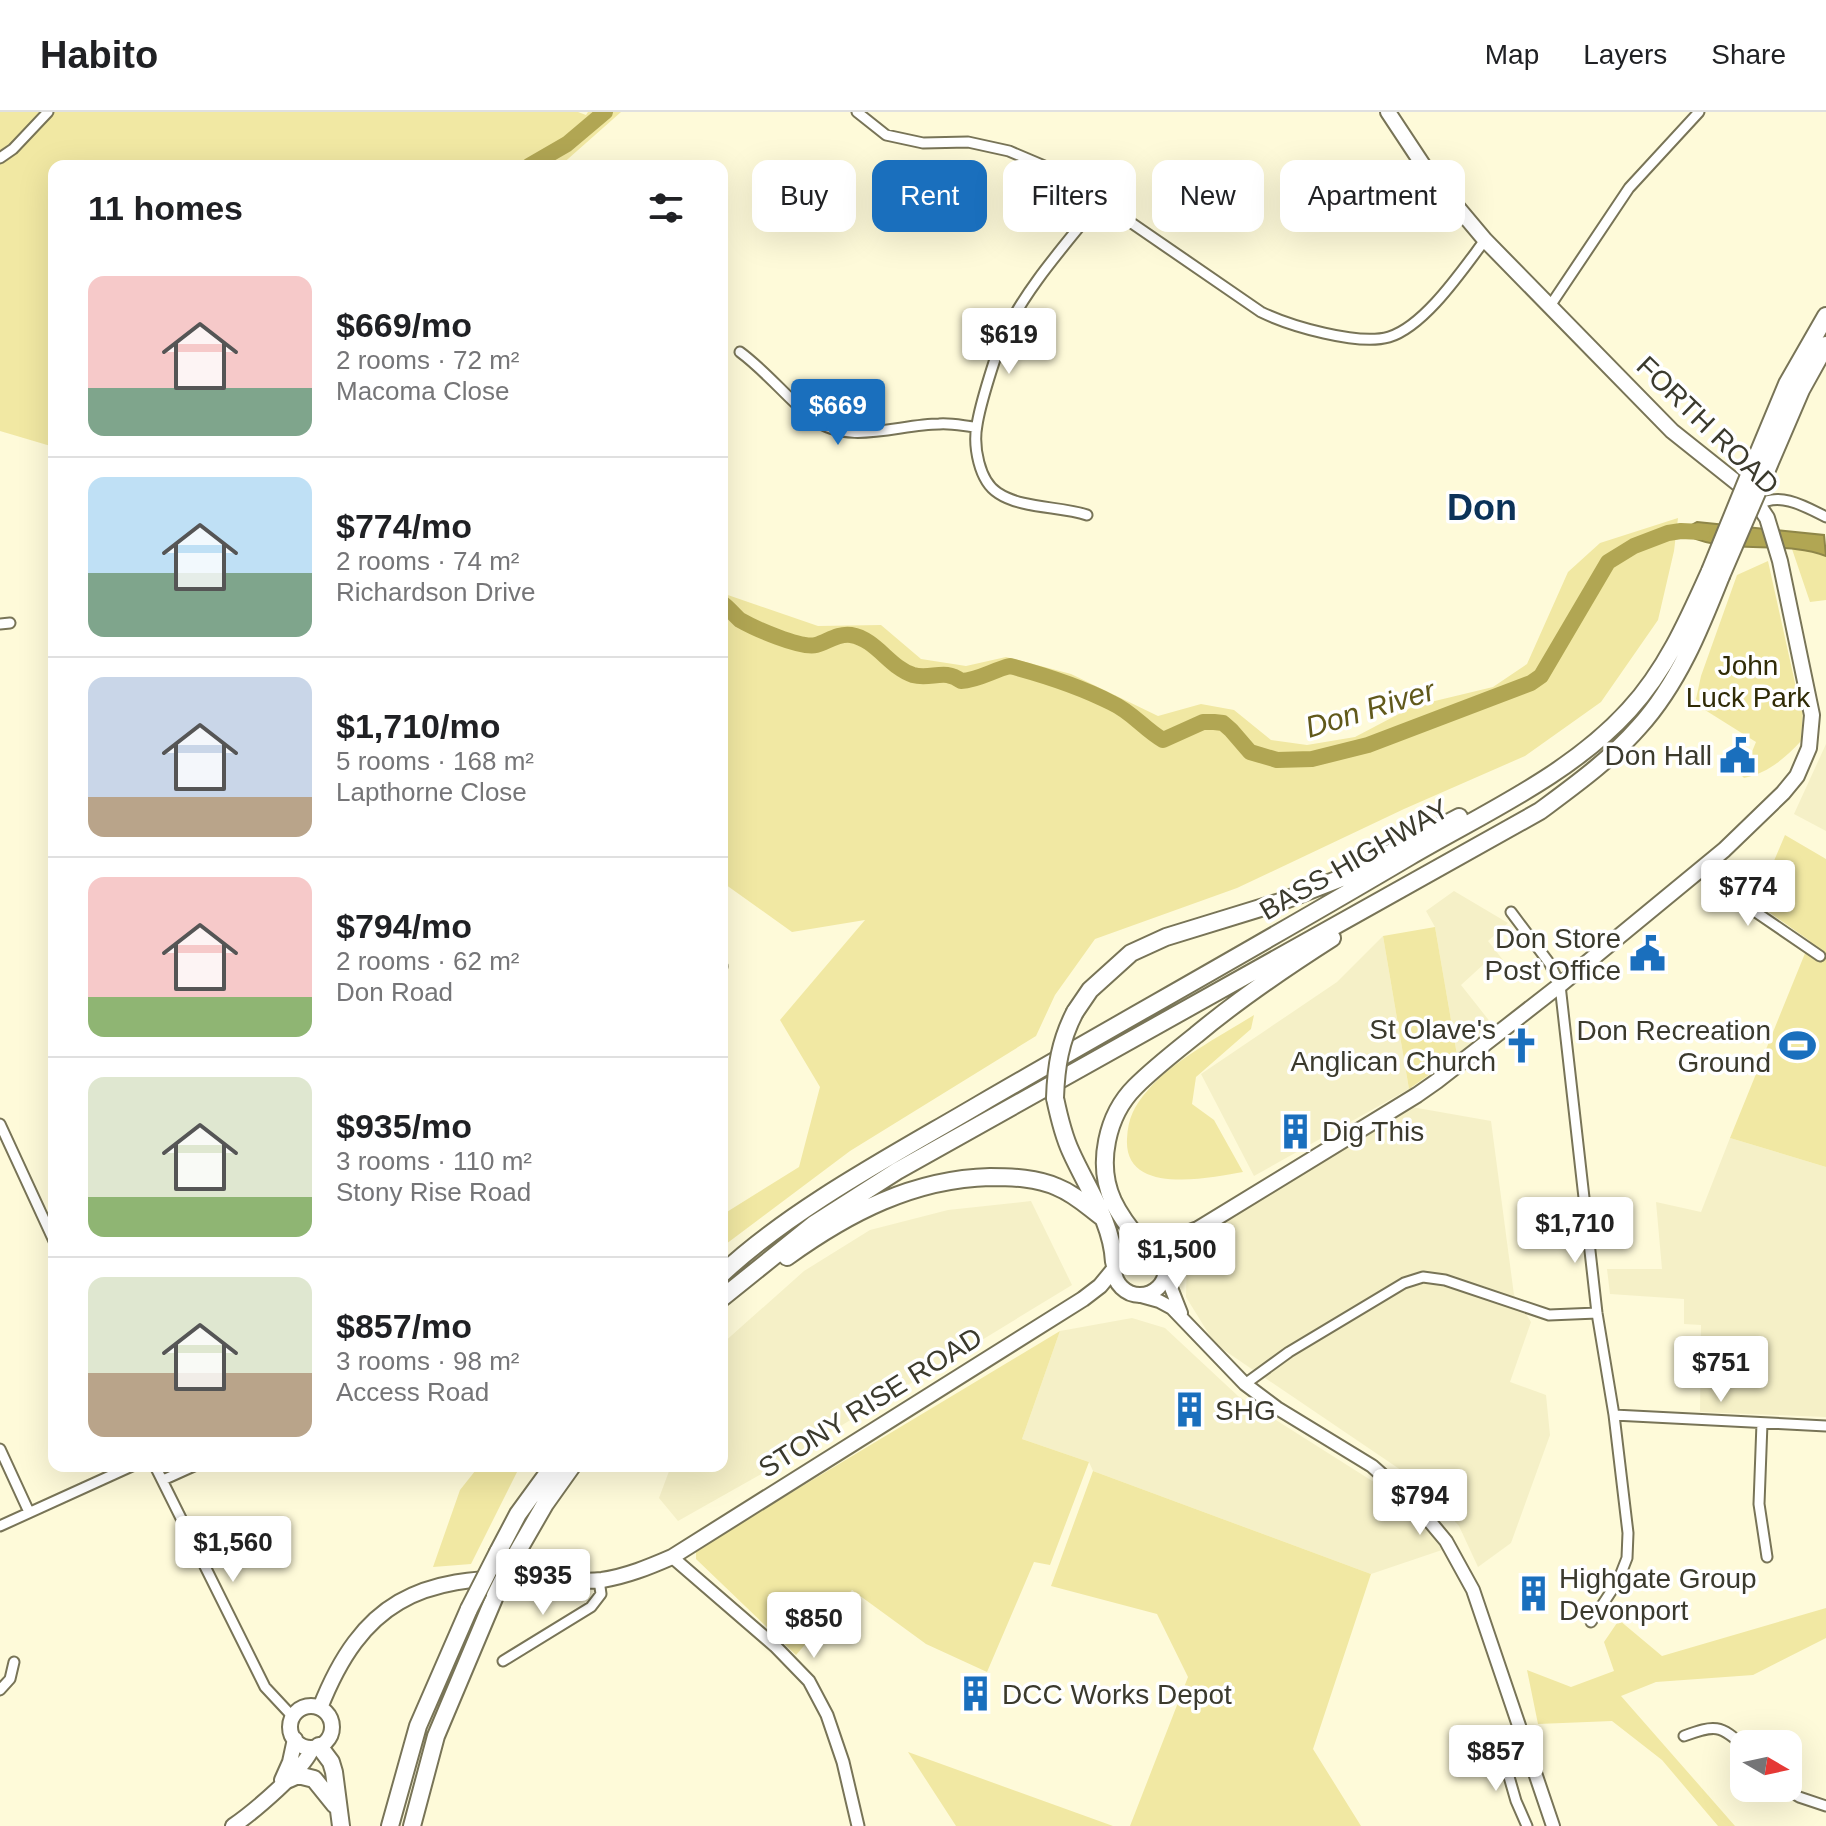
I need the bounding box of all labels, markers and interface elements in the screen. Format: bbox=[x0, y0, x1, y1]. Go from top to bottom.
text: Habito bbox=[40, 34, 158, 76]
text: Map bbox=[1485, 39, 1539, 70]
text: Layers bbox=[1583, 39, 1667, 70]
text: Share bbox=[1711, 39, 1786, 70]
chip: Buy bbox=[752, 160, 856, 232]
chip: Rent bbox=[872, 160, 987, 232]
chip: Filters bbox=[1003, 160, 1136, 232]
chip: New bbox=[1152, 160, 1264, 232]
chip: Apartment bbox=[1280, 160, 1465, 232]
icon: filters bbox=[644, 186, 688, 230]
text: 11 homes bbox=[88, 189, 243, 227]
text: $669/mo bbox=[336, 306, 472, 344]
icon: home bbox=[152, 308, 248, 404]
pin: $619 bbox=[962, 308, 1056, 376]
text: $619 bbox=[980, 319, 1038, 349]
text: 2 rooms · 72 m² bbox=[336, 345, 520, 375]
street label: FORTH ROAD bbox=[1630, 350, 1785, 501]
text: Macoma Close bbox=[336, 376, 509, 406]
pin: $669 bbox=[791, 379, 885, 447]
text: $669 bbox=[809, 390, 867, 420]
district label: Don bbox=[1447, 487, 1517, 528]
text: $774/mo bbox=[336, 507, 472, 545]
icon: home bbox=[152, 509, 248, 605]
text: 2 rooms · 74 m² bbox=[336, 546, 520, 576]
text: Richardson Drive bbox=[336, 577, 535, 607]
park label: John Luck Park bbox=[1686, 650, 1811, 713]
water label: Don River bbox=[1301, 673, 1439, 744]
text: $1,710/mo bbox=[336, 707, 500, 745]
icon: home bbox=[152, 709, 248, 805]
public building icon: Don Hall bbox=[1719, 736, 1757, 774]
place label: Don Hall bbox=[1605, 740, 1712, 771]
text: 5 rooms · 168 m² bbox=[336, 746, 534, 776]
text: Lapthorne Close bbox=[336, 777, 527, 807]
street label: BASS HIGHWAY bbox=[1254, 793, 1455, 926]
pin: $774 bbox=[1701, 860, 1795, 928]
text: $774 bbox=[1719, 871, 1777, 901]
text: $794/mo bbox=[336, 907, 472, 945]
icon: home bbox=[152, 909, 248, 1005]
place label: Don Store Post Office bbox=[1485, 923, 1621, 986]
public building icon: Don Store Post Office bbox=[1628, 935, 1666, 973]
text: 2 rooms · 62 m² bbox=[336, 946, 520, 976]
text: Don Road bbox=[336, 977, 453, 1007]
place label: St Olave's Anglican Church bbox=[1291, 1014, 1496, 1077]
place label: Don Recreation Ground bbox=[1576, 1015, 1771, 1078]
church icon: St Olave's Anglican Church bbox=[1503, 1026, 1541, 1064]
sports icon: Don Recreation Ground bbox=[1778, 1027, 1816, 1065]
text: $935/mo bbox=[336, 1107, 472, 1145]
icon: home bbox=[152, 1109, 248, 1205]
building icon: Dig This bbox=[1277, 1112, 1315, 1150]
place label: Dig This bbox=[1322, 1116, 1424, 1147]
text: 3 rooms · 110 m² bbox=[336, 1146, 532, 1176]
text: Stony Rise Road bbox=[336, 1177, 531, 1207]
pin: $1,710 bbox=[1510, 1197, 1640, 1265]
text: $1,710 bbox=[1535, 1208, 1615, 1238]
pin: $1,500 bbox=[1112, 1223, 1242, 1291]
text: $1,500 bbox=[1137, 1234, 1217, 1264]
text: $857/mo bbox=[336, 1307, 472, 1345]
icon: home bbox=[152, 1309, 248, 1405]
street label: STONY RISE ROAD bbox=[753, 1321, 988, 1484]
pin: $751 bbox=[1674, 1336, 1768, 1404]
text: 3 rooms · 98 m² bbox=[336, 1346, 520, 1376]
text: $751 bbox=[1692, 1347, 1750, 1377]
text: Access Road bbox=[336, 1377, 489, 1407]
building icon: SHG bbox=[1170, 1391, 1208, 1429]
place label: SHG bbox=[1215, 1395, 1276, 1426]
pin: $794 bbox=[1373, 1469, 1467, 1537]
text: $794 bbox=[1391, 1480, 1449, 1510]
pin: $1,560 bbox=[168, 1516, 298, 1584]
text: $1,560 bbox=[193, 1527, 273, 1557]
pin: $935 bbox=[496, 1549, 590, 1617]
text: $935 bbox=[514, 1560, 572, 1590]
place label: Highgate Group Devonport bbox=[1559, 1563, 1757, 1626]
building icon: Highgate Group Devonport bbox=[1514, 1575, 1552, 1613]
pin: $850 bbox=[767, 1592, 861, 1660]
text: $850 bbox=[785, 1603, 843, 1633]
building icon: DCC Works Depot bbox=[957, 1675, 995, 1713]
place label: DCC Works Depot bbox=[1002, 1679, 1232, 1710]
pin: $857 bbox=[1449, 1725, 1543, 1793]
north arrow bbox=[1730, 1730, 1802, 1802]
map controls bbox=[1730, 1730, 1802, 1802]
text: $857 bbox=[1467, 1736, 1525, 1766]

